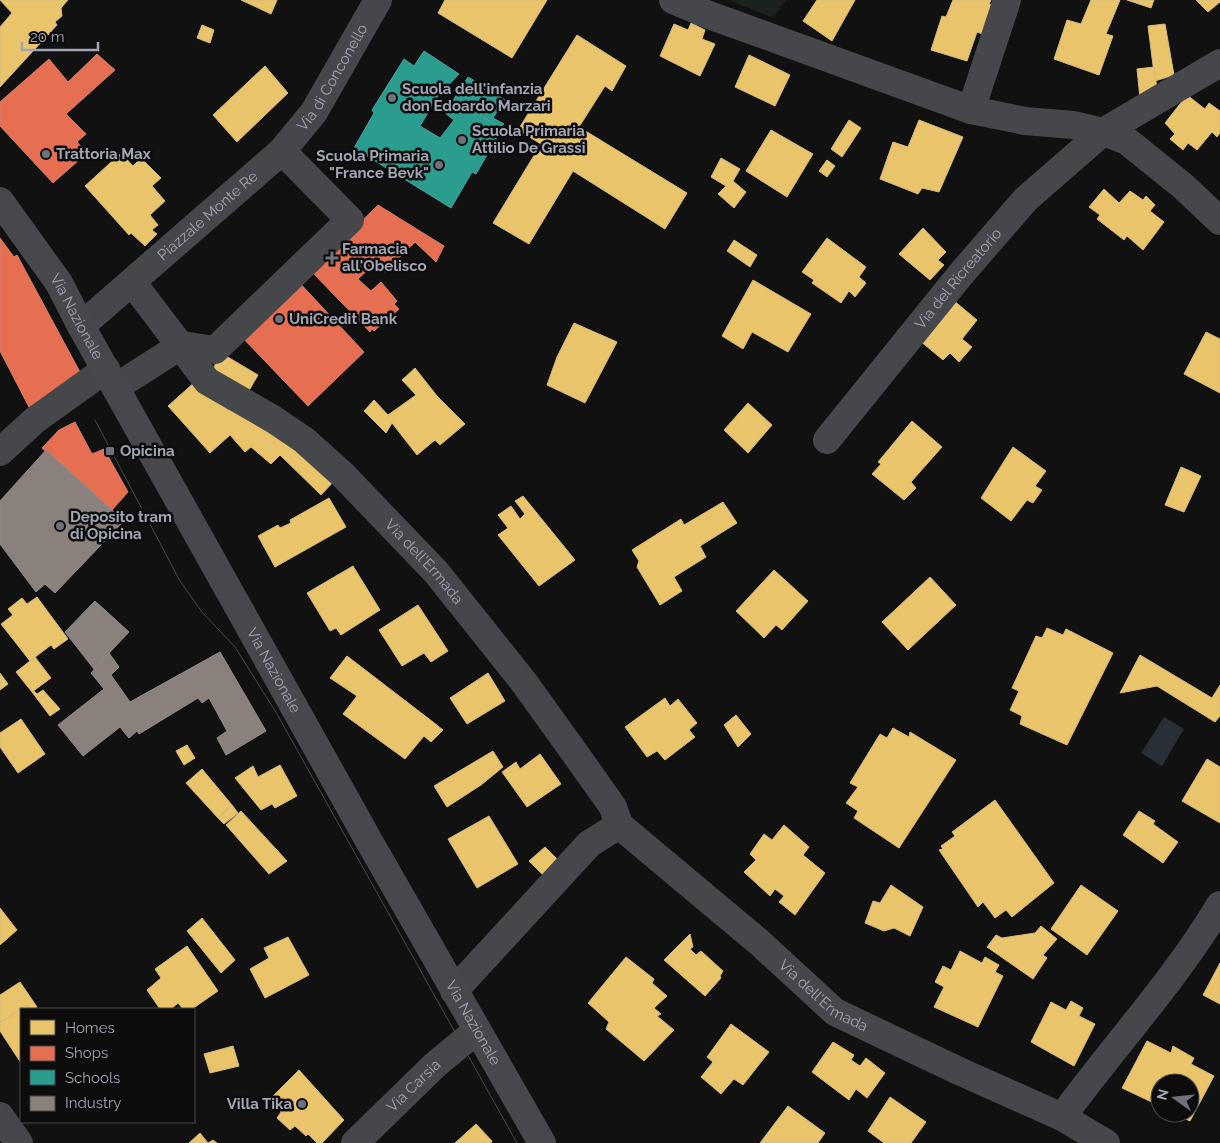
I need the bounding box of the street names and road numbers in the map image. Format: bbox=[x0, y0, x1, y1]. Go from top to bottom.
street label: Via di Conconello bbox=[293, 21, 371, 135]
street label: Piazzale Monte Re bbox=[154, 167, 262, 264]
street label: Via del Ricreatorio bbox=[911, 225, 1006, 333]
street label: Via Nazionale bbox=[46, 270, 107, 363]
street label: Via dell'Ermada bbox=[381, 515, 467, 608]
street label: Via Nazionale bbox=[243, 625, 305, 716]
street label: Via dell'Ermada bbox=[775, 956, 871, 1035]
street label: Via Nazionale bbox=[442, 977, 505, 1069]
street label: Via Carsia bbox=[383, 1055, 444, 1116]

